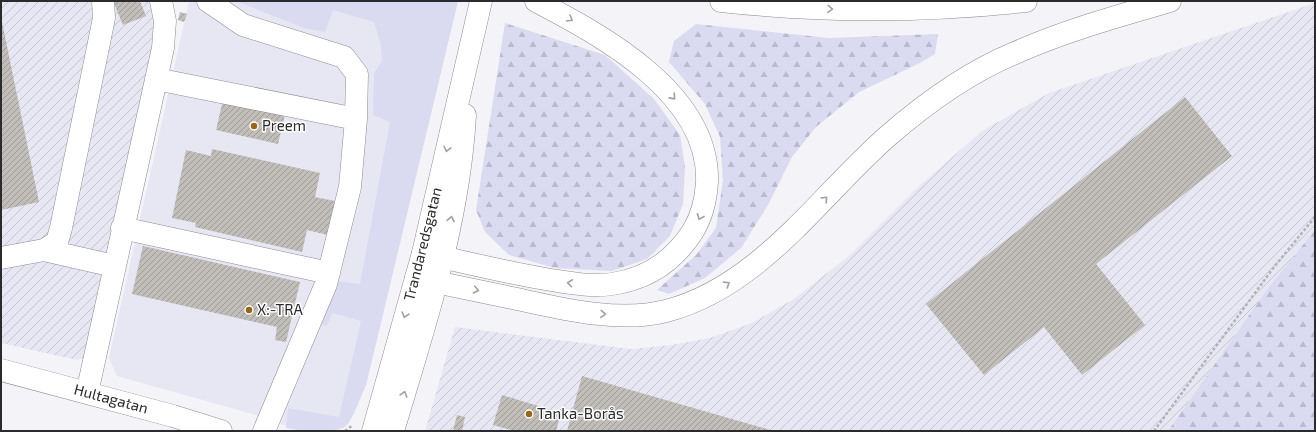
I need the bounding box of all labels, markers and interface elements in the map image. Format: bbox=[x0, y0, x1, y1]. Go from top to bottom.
one-way arrow bbox=[827, 4, 833, 13]
one-way arrow bbox=[566, 15, 573, 22]
one-way arrow bbox=[669, 93, 676, 100]
place label: Preem bbox=[262, 116, 306, 134]
marker: Preem bbox=[249, 121, 259, 131]
one-way arrow bbox=[443, 146, 451, 152]
street label: Trandaredsgatan bbox=[399, 185, 445, 302]
one-way arrow bbox=[820, 196, 827, 204]
one-way arrow bbox=[696, 214, 704, 221]
one-way arrow bbox=[446, 216, 455, 222]
one-way arrow bbox=[567, 279, 573, 288]
one-way arrow bbox=[723, 281, 730, 288]
one-way arrow bbox=[472, 286, 479, 294]
place label: X:-TRA bbox=[257, 300, 304, 318]
marker: X:-TRA bbox=[244, 305, 254, 315]
one-way arrow bbox=[600, 310, 606, 318]
one-way arrow bbox=[401, 312, 410, 319]
street label: Hultagatan bbox=[72, 379, 150, 417]
one-way arrow bbox=[399, 390, 408, 397]
place label: Tanka-Borås bbox=[537, 404, 624, 422]
marker: Tanka-Borås bbox=[524, 409, 534, 419]

